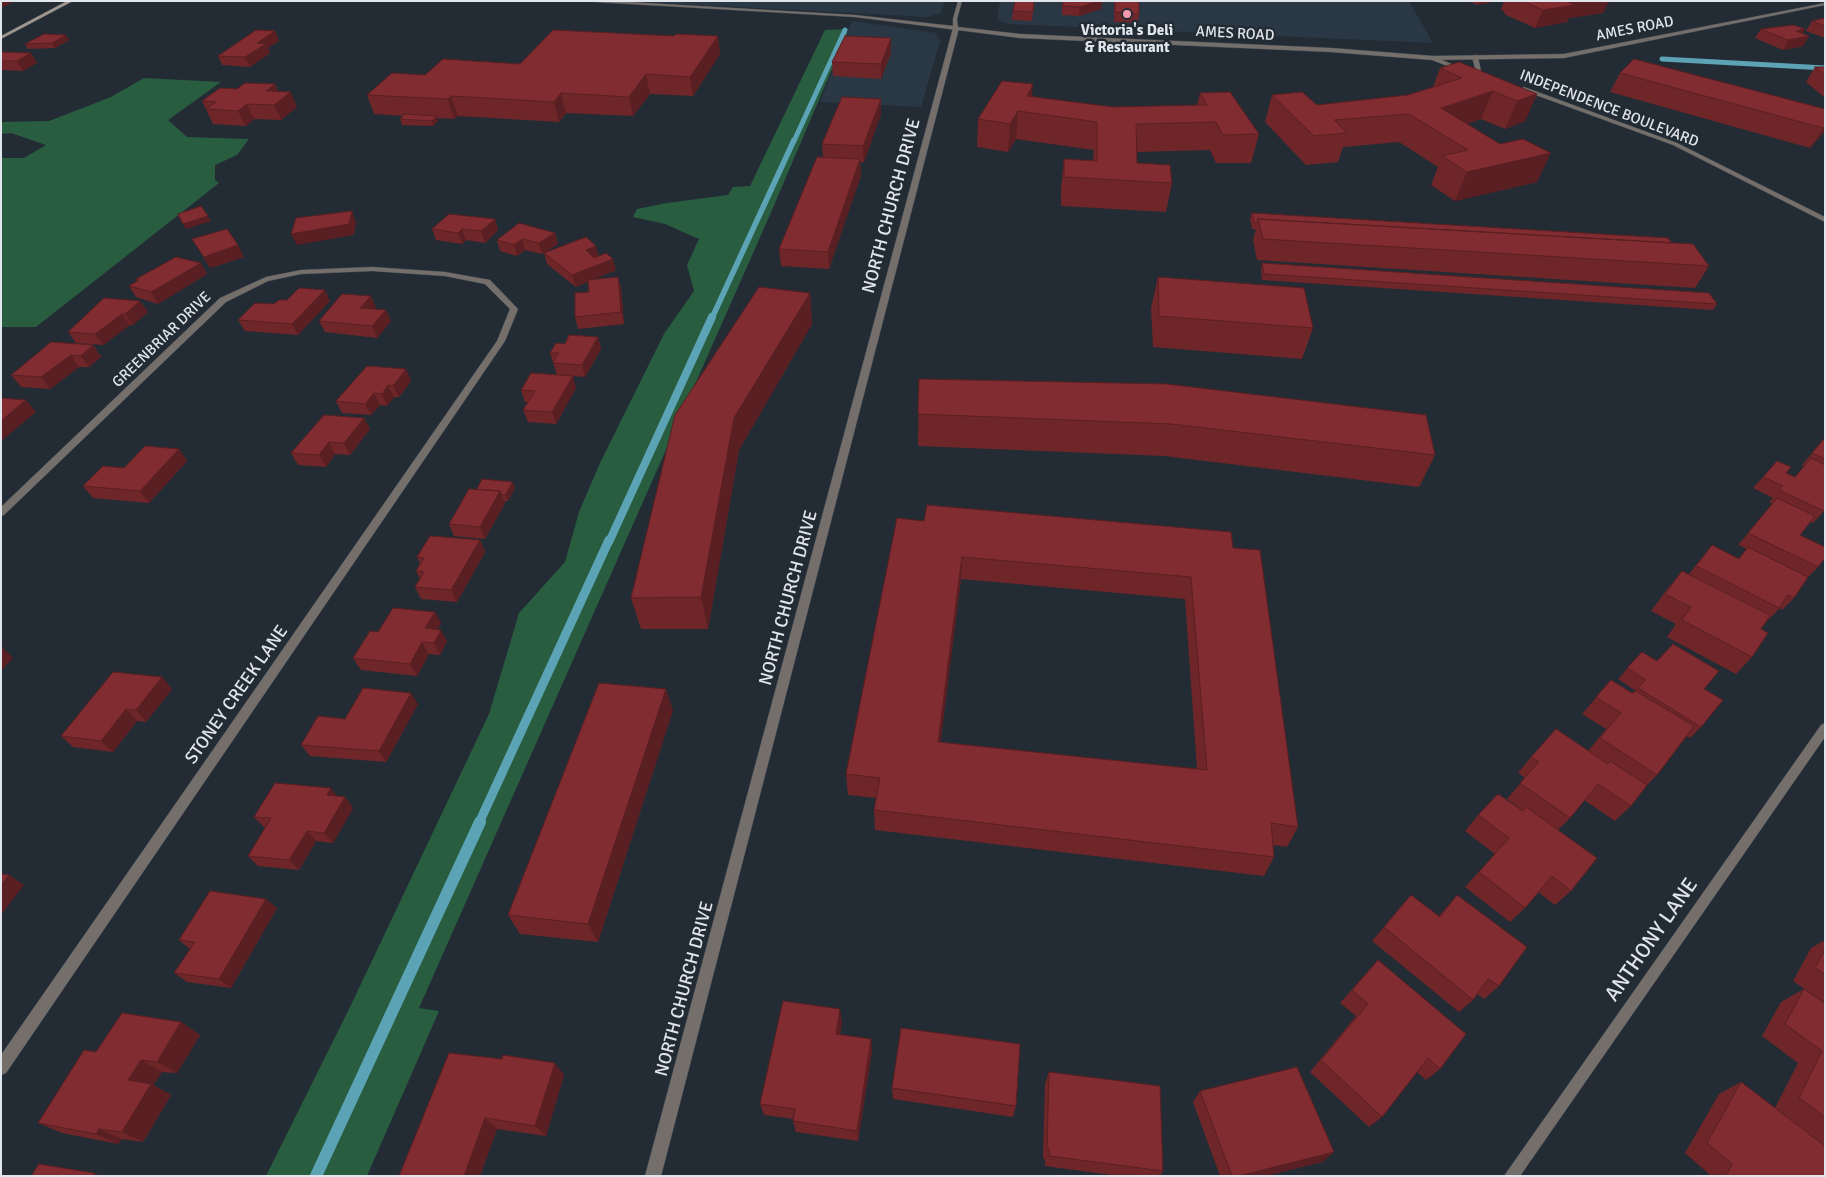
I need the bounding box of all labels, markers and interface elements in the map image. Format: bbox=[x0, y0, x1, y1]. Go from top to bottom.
marker: Victoria's Deli & Restaurant bbox=[1121, 8, 1133, 20]
street label: AMES ROAD bbox=[1595, 13, 1675, 45]
place label: Victoria's Deli & Restaurant bbox=[1081, 22, 1173, 57]
street label: AMES ROAD bbox=[1195, 23, 1275, 45]
street label: INDEPENDENCE BOULEVARD bbox=[1517, 67, 1701, 151]
street label: NORTH CHURCH DRIVE bbox=[858, 116, 926, 296]
street label: GREENBRIAR DRIVE bbox=[109, 288, 215, 392]
street label: NORTH CHURCH DRIVE bbox=[755, 508, 823, 688]
street label: STONEY CREEK LANE bbox=[181, 621, 293, 769]
street label: ANTHONY LANE bbox=[1600, 874, 1704, 1006]
street label: NORTH CHURCH DRIVE bbox=[651, 899, 719, 1079]

